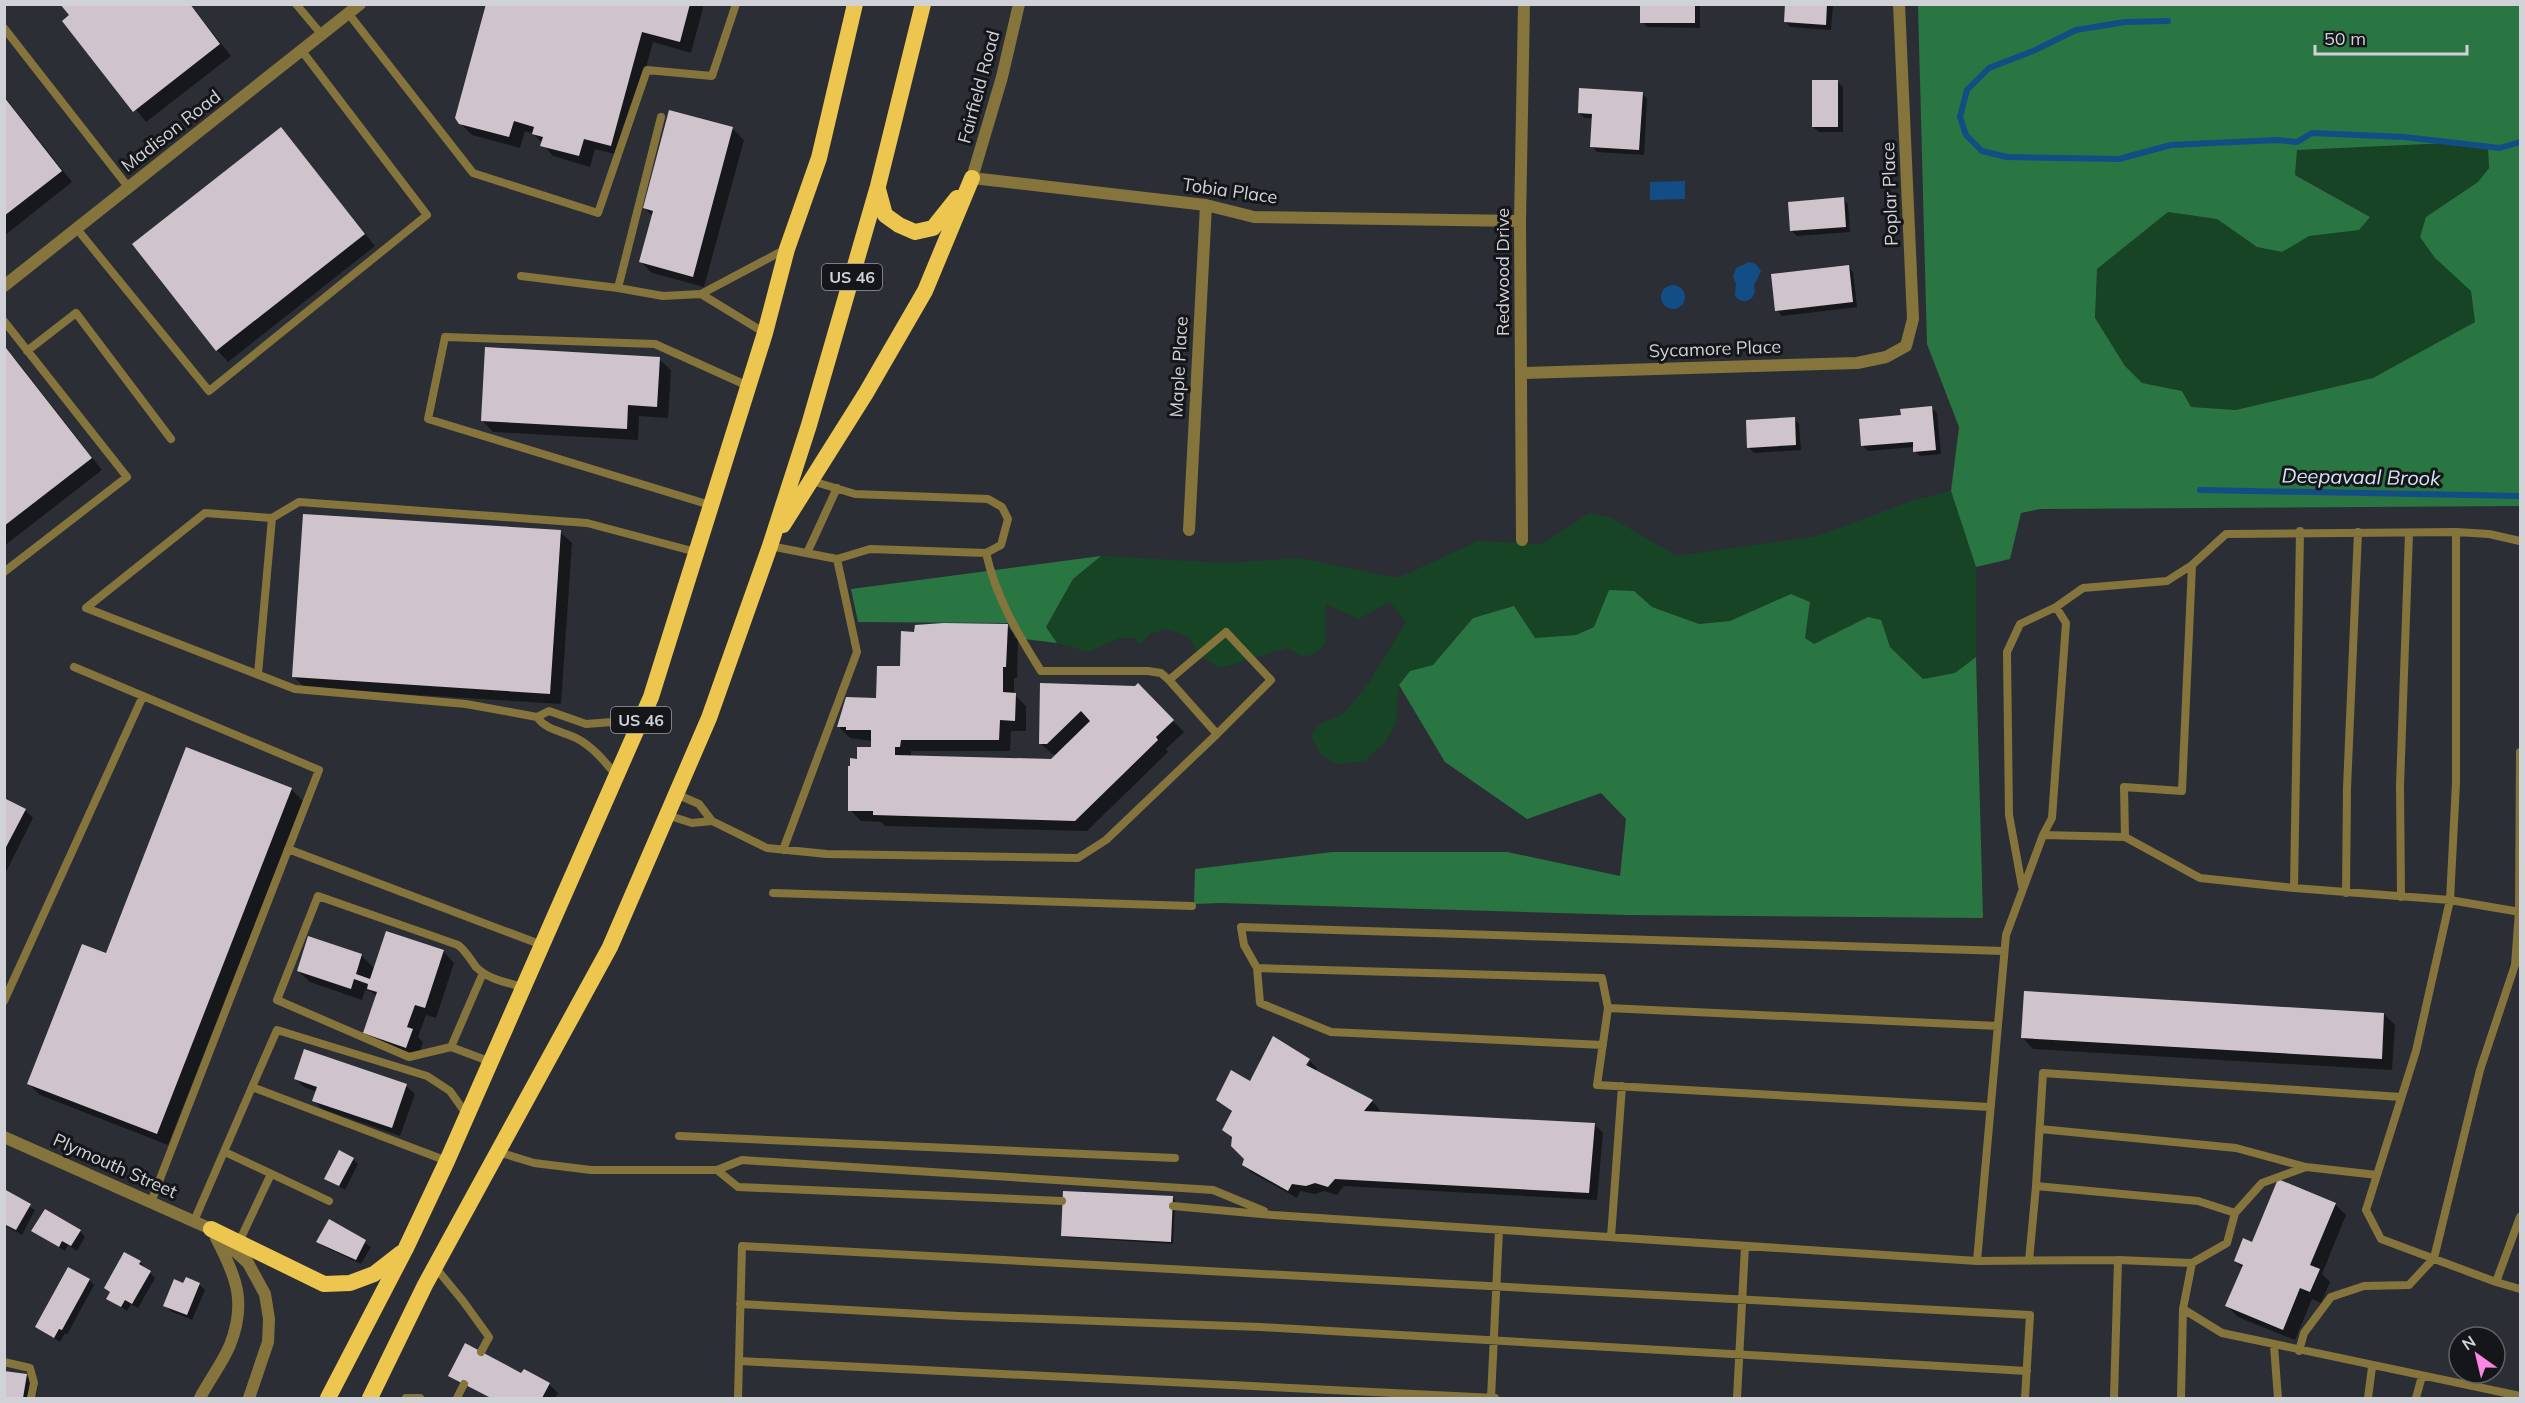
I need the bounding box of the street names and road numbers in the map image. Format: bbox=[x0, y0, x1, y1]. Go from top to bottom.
street label: Fairfield Road bbox=[952, 28, 1005, 146]
street label: Madison Road bbox=[116, 85, 225, 177]
street label: Poplar Place bbox=[1876, 142, 1903, 246]
street label: Tobia Place bbox=[1181, 172, 1279, 209]
street label: Redwood Drive bbox=[1491, 208, 1514, 336]
road number: US 46 bbox=[822, 264, 882, 290]
street label: Maple Place bbox=[1164, 316, 1193, 418]
street label: Sycamore Place bbox=[1648, 335, 1782, 362]
road number: US 46 bbox=[611, 707, 671, 733]
street label: Plymouth Street bbox=[50, 1128, 181, 1203]

